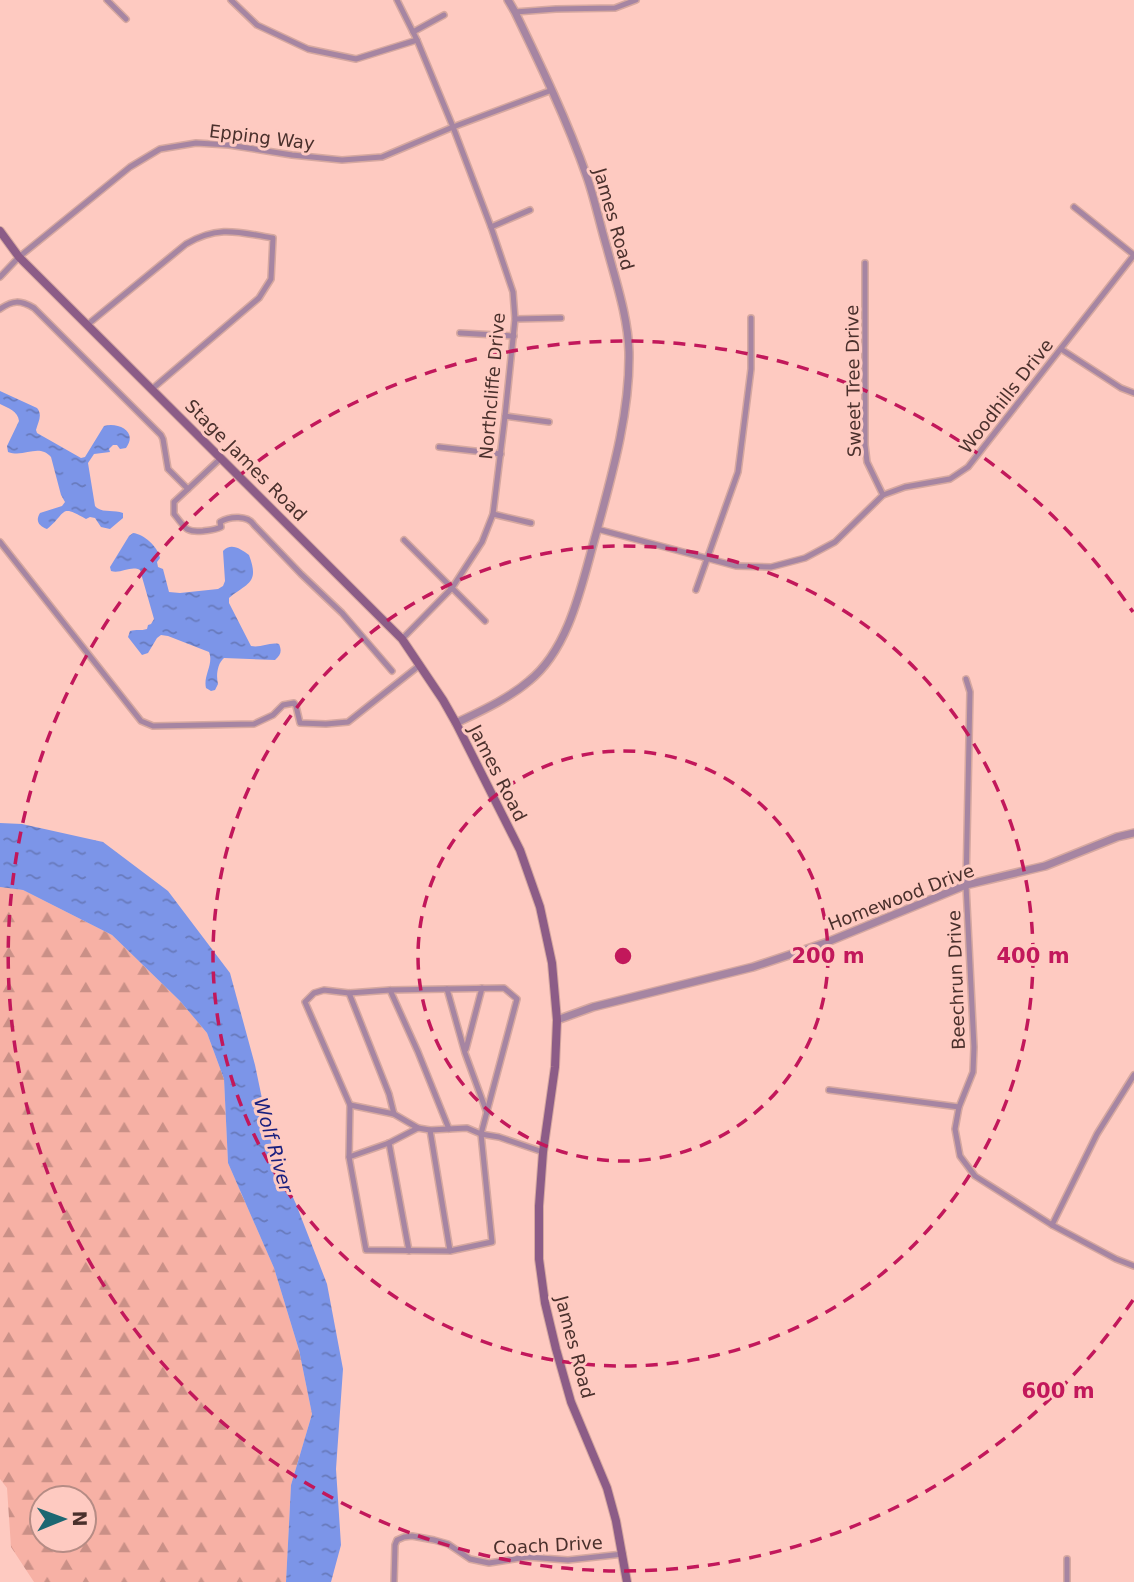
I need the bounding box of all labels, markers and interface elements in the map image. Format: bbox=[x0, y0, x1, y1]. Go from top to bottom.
street label: Epping Way bbox=[208, 120, 316, 154]
street label: James Road bbox=[589, 165, 639, 272]
street label: Sweet Tree Drive bbox=[841, 305, 865, 457]
street label: Northcliffe Drive bbox=[475, 312, 509, 460]
street label: Woodhills Drive bbox=[955, 334, 1057, 458]
street label: Stage James Road bbox=[181, 395, 311, 525]
street label: James Road bbox=[464, 720, 531, 825]
street label: Homewood Drive bbox=[825, 859, 977, 935]
street label: Beechrun Drive bbox=[943, 910, 969, 1050]
centre of rings bbox=[611, 944, 635, 968]
text: 200 m bbox=[791, 944, 865, 968]
text: 400 m bbox=[996, 944, 1070, 968]
water label: Wolf River bbox=[250, 1095, 298, 1196]
street label: James Road bbox=[551, 1292, 599, 1401]
text: 600 m bbox=[1021, 1379, 1095, 1403]
north arrow bbox=[28, 1484, 98, 1554]
text: N bbox=[69, 1511, 91, 1527]
street label: Coach Drive bbox=[493, 1532, 603, 1558]

